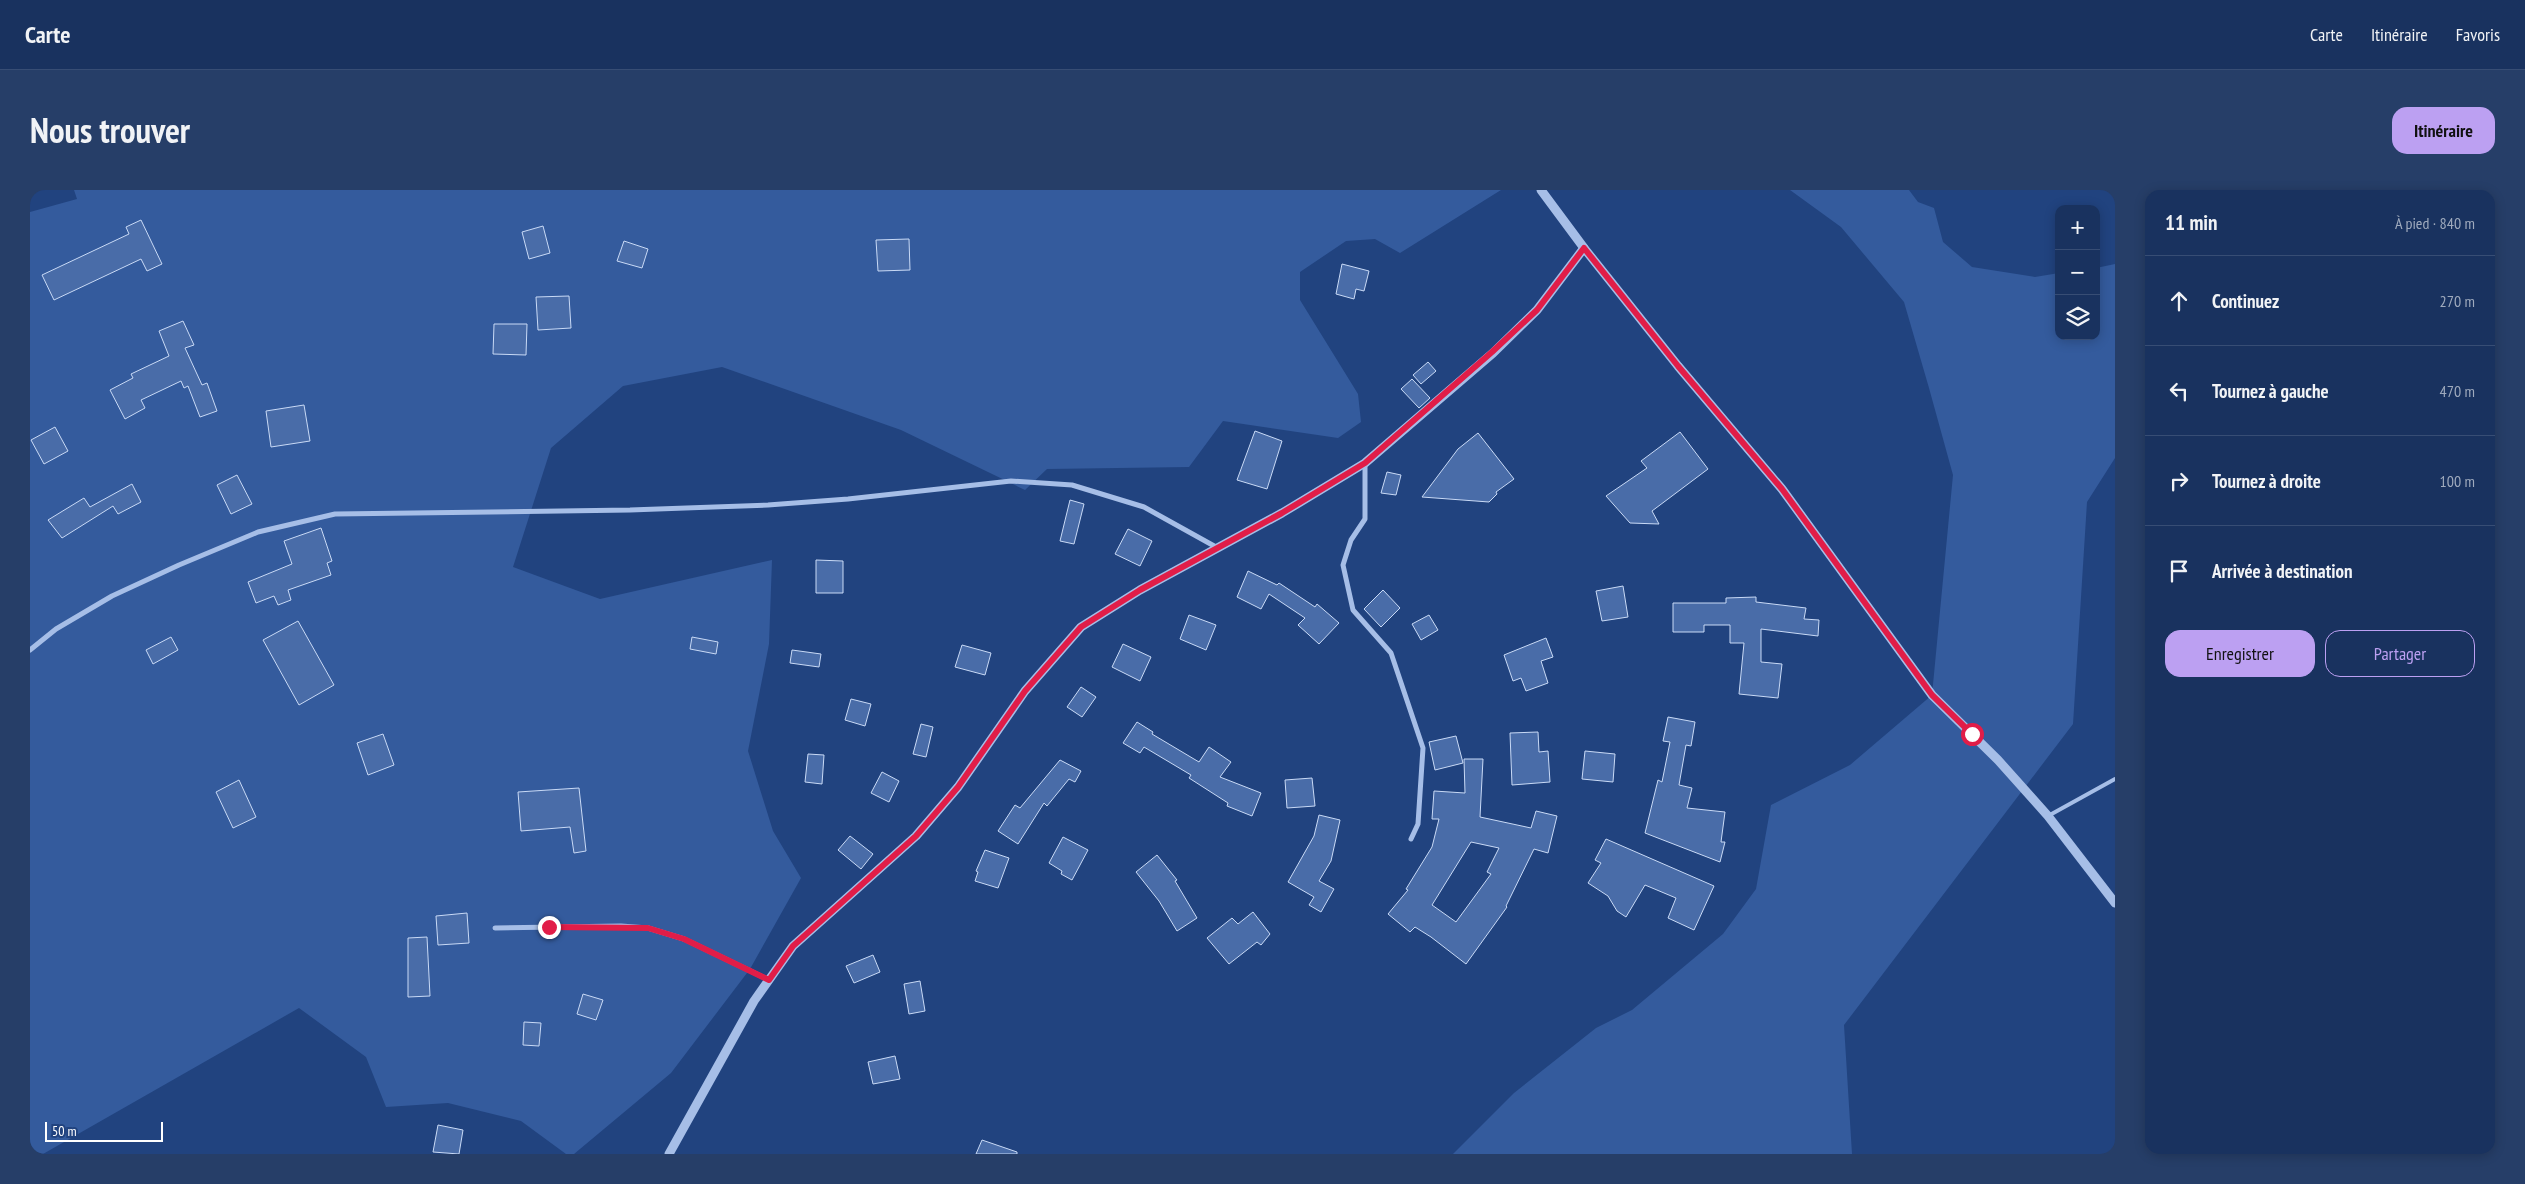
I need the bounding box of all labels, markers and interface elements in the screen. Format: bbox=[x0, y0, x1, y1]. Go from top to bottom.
text: Carte bbox=[25, 19, 71, 50]
text: Carte bbox=[2310, 23, 2343, 46]
text: Itinéraire bbox=[2371, 23, 2428, 46]
text: Favoris bbox=[2456, 23, 2500, 46]
text: Nous trouver bbox=[30, 107, 190, 153]
button: Itinéraire bbox=[2392, 107, 2495, 154]
map controls bbox=[2055, 205, 2100, 340]
button: + bbox=[2055, 205, 2100, 250]
text: 11 min bbox=[2165, 209, 2217, 236]
text: À pied · 840 m bbox=[2395, 213, 2475, 233]
button: − bbox=[2055, 250, 2100, 295]
icon: ahead bbox=[2165, 287, 2193, 315]
text: Continuez bbox=[2212, 289, 2279, 313]
text: 270 m bbox=[2440, 291, 2475, 311]
button: layers bbox=[2055, 295, 2100, 340]
icon: left bbox=[2165, 377, 2193, 405]
text: Tournez à gauche bbox=[2212, 379, 2329, 403]
text: 470 m bbox=[2440, 381, 2475, 401]
icon: right bbox=[2165, 467, 2193, 495]
text: Tournez à droite bbox=[2212, 469, 2321, 493]
text: 100 m bbox=[2440, 471, 2475, 491]
icon: arrive bbox=[2165, 557, 2193, 585]
text: Arrivée à destination bbox=[2212, 559, 2353, 583]
button: Enregistrer bbox=[2165, 630, 2315, 677]
button: Partager bbox=[2325, 630, 2475, 677]
route start bbox=[1961, 723, 1984, 746]
route end bbox=[538, 916, 561, 939]
scale bar bbox=[45, 1119, 162, 1142]
text: 50 m bbox=[52, 1122, 77, 1140]

